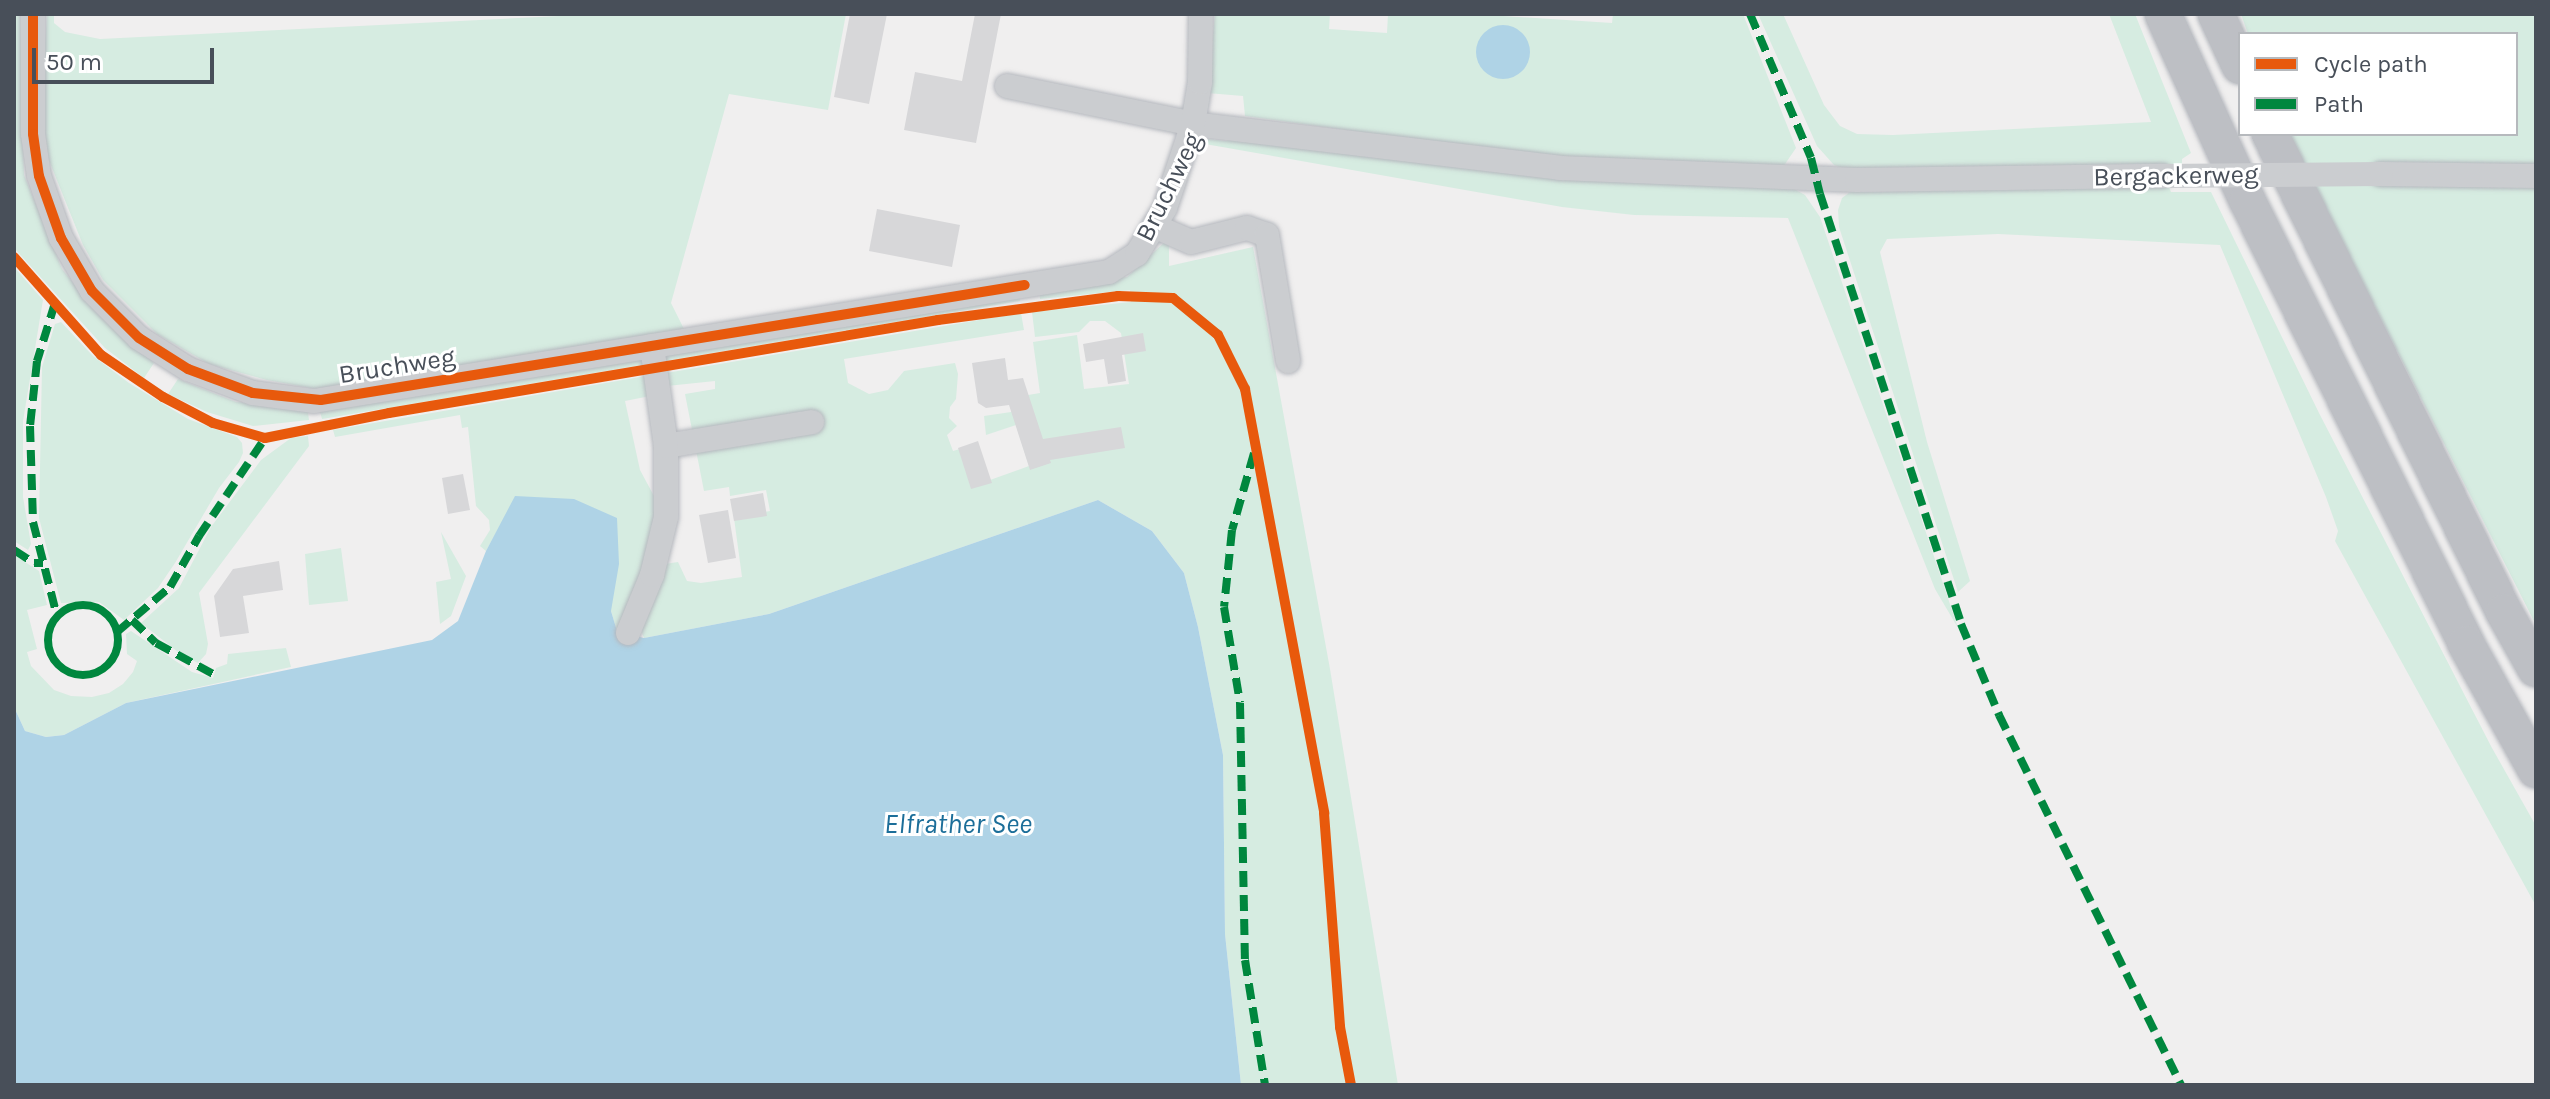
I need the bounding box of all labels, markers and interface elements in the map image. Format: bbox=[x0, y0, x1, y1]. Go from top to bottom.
scale bar bbox=[36, 32, 218, 82]
legend bbox=[2238, 32, 2518, 136]
text: 50 m bbox=[46, 48, 102, 76]
text: Cycle path bbox=[2314, 50, 2428, 78]
text: Path bbox=[2314, 90, 2364, 118]
street label: Bruchweg bbox=[1129, 127, 1209, 247]
street label: Bergackerweg bbox=[2093, 159, 2259, 193]
street label: Bruchweg bbox=[337, 341, 457, 391]
water label: Elfrather See bbox=[884, 807, 1032, 841]

